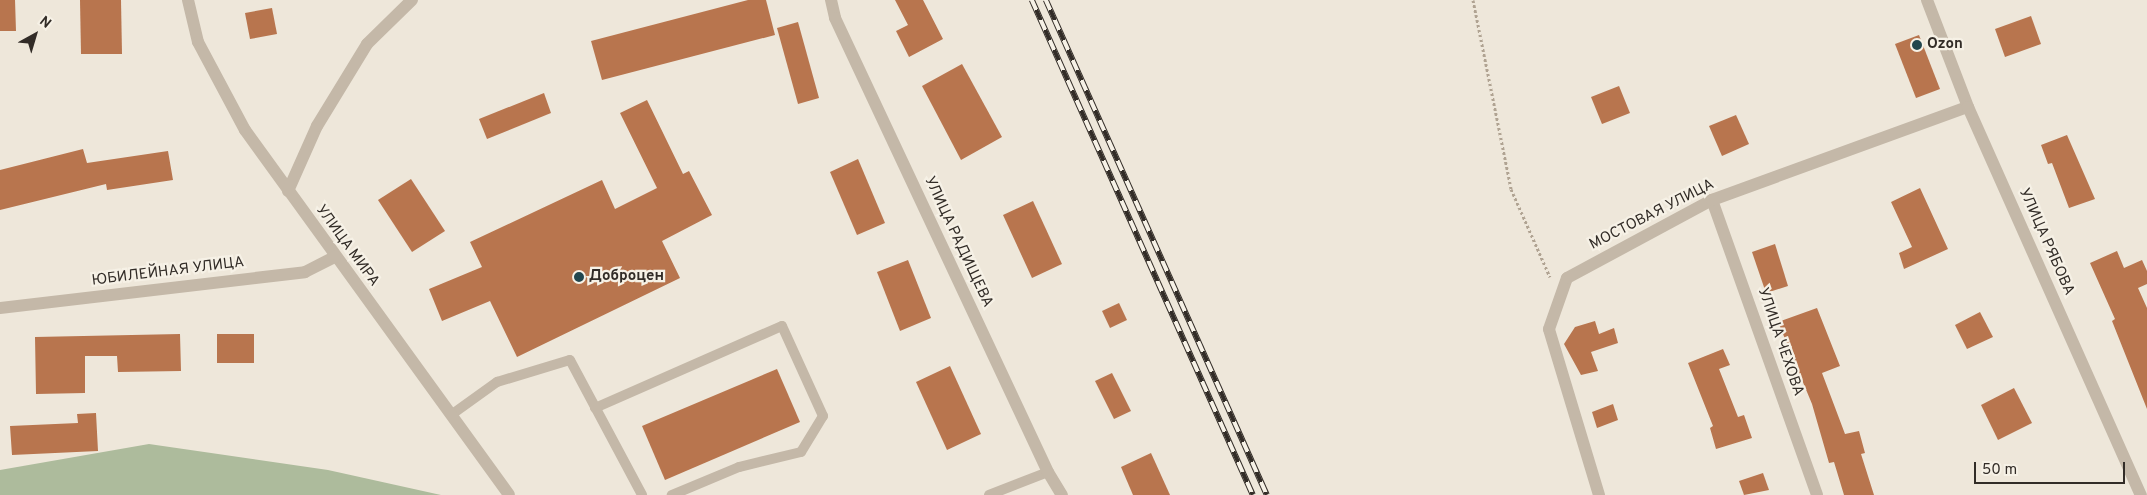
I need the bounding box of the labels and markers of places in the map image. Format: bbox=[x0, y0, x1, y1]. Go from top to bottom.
place label: Ozon bbox=[1927, 36, 1963, 54]
marker: Ozon bbox=[1911, 39, 1923, 51]
place label: Доброцен bbox=[589, 268, 664, 286]
marker: Доброцен bbox=[573, 271, 585, 283]

